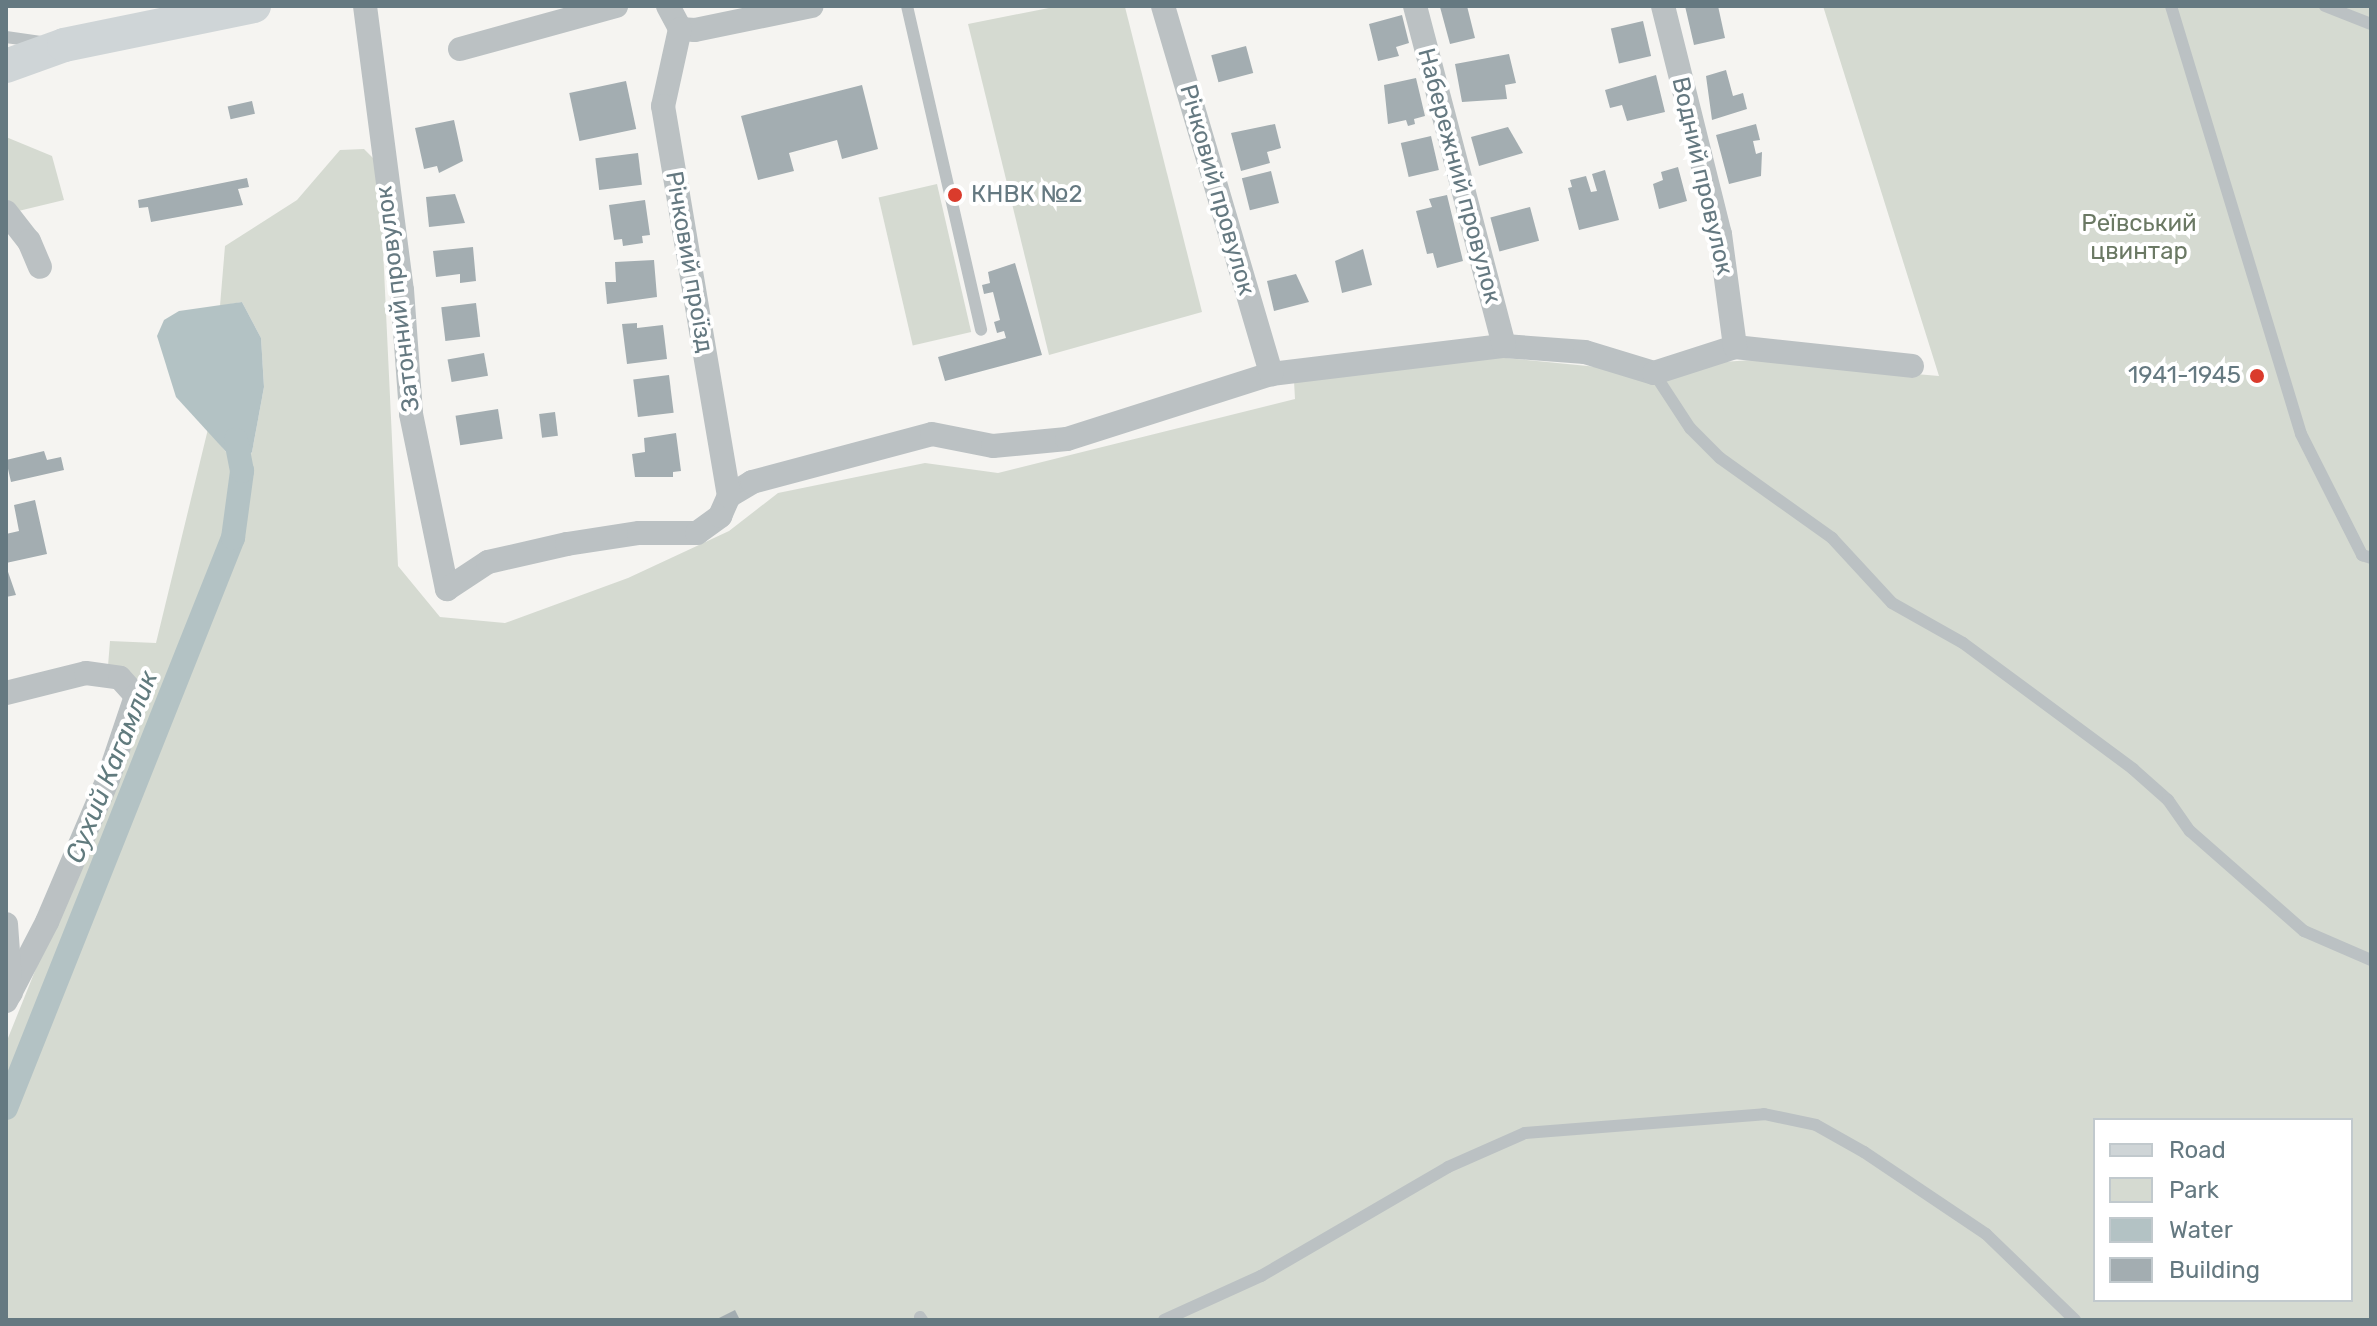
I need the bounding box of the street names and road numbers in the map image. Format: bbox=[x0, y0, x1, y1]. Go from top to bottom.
street label: Набережний провулок bbox=[1411, 45, 1507, 307]
street label: Водний провулок bbox=[1665, 74, 1739, 278]
street label: Річковий провулок bbox=[1173, 81, 1261, 299]
street label: Річковий проїзд bbox=[659, 169, 719, 355]
street label: Затонний провулок bbox=[370, 184, 426, 414]

